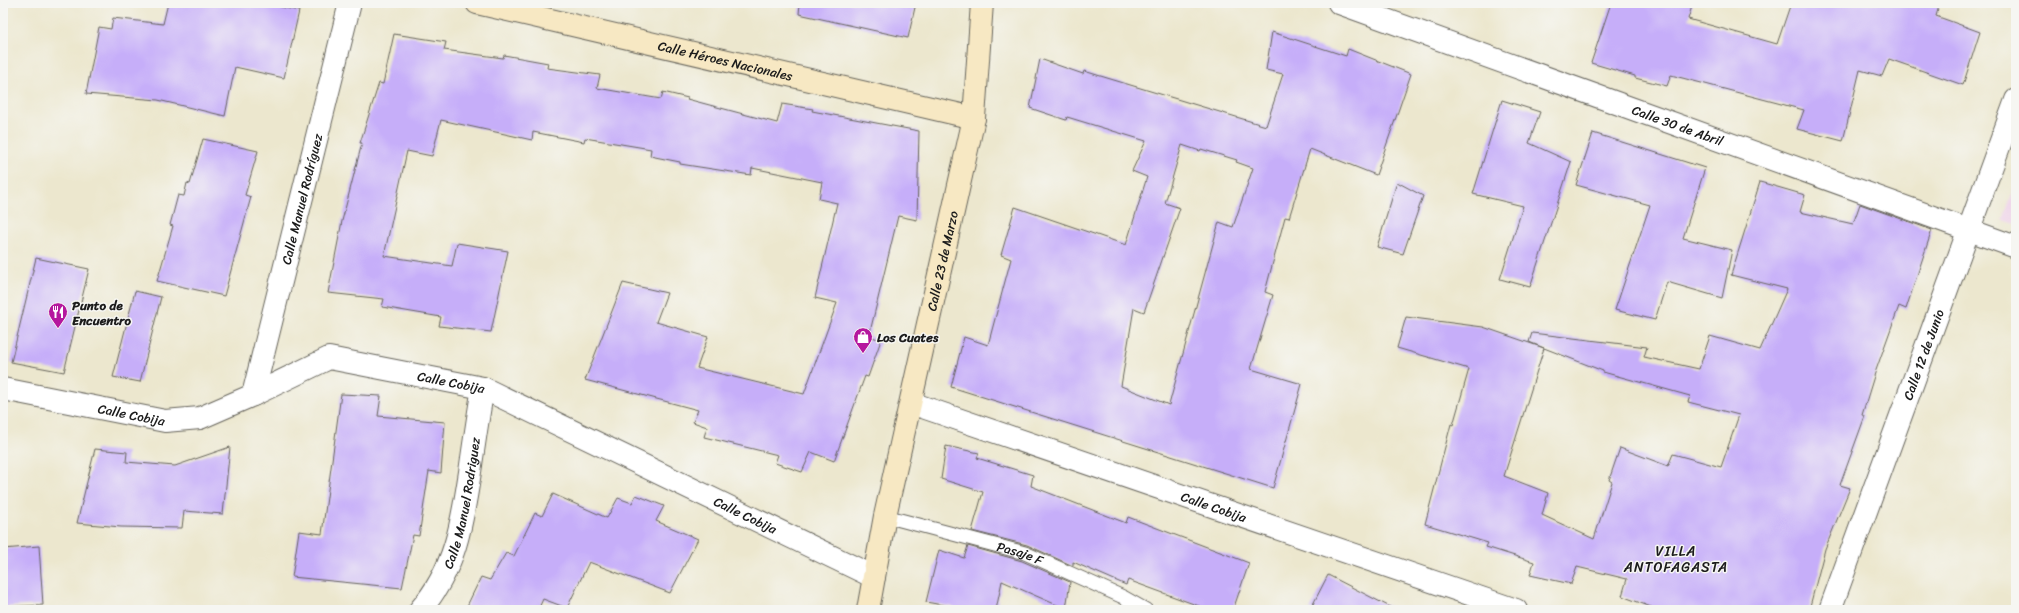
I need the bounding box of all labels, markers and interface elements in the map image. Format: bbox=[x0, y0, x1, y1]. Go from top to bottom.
street label: Calle Héroes Nacionales bbox=[656, 34, 795, 88]
street label: Calle 30 de Abril bbox=[1629, 98, 1727, 153]
street label: Calle Manuel Rodríguez bbox=[275, 130, 329, 267]
street label: Calle 23 de Marzo bbox=[920, 208, 965, 313]
place label: Punto de Encuentro bbox=[72, 294, 131, 332]
restaurant icon: Punto de Encuentro bbox=[47, 301, 69, 329]
street label: Calle 12 de Junio bbox=[1897, 305, 1951, 403]
shop icon: Los Cuates bbox=[852, 326, 874, 354]
place label: Los Cuates bbox=[877, 326, 939, 349]
street label: Calle Cobija bbox=[415, 364, 487, 400]
street label: Calle Cobija bbox=[96, 397, 167, 433]
street label: Calle Manuel Rodriguez bbox=[437, 435, 487, 573]
street label: Calle Cobija bbox=[1178, 485, 1250, 529]
street label: Calle Cobija bbox=[710, 490, 781, 541]
street label: Pasaje F bbox=[994, 535, 1048, 572]
district label: VILLA ANTOFAGASTA bbox=[1623, 539, 1728, 580]

